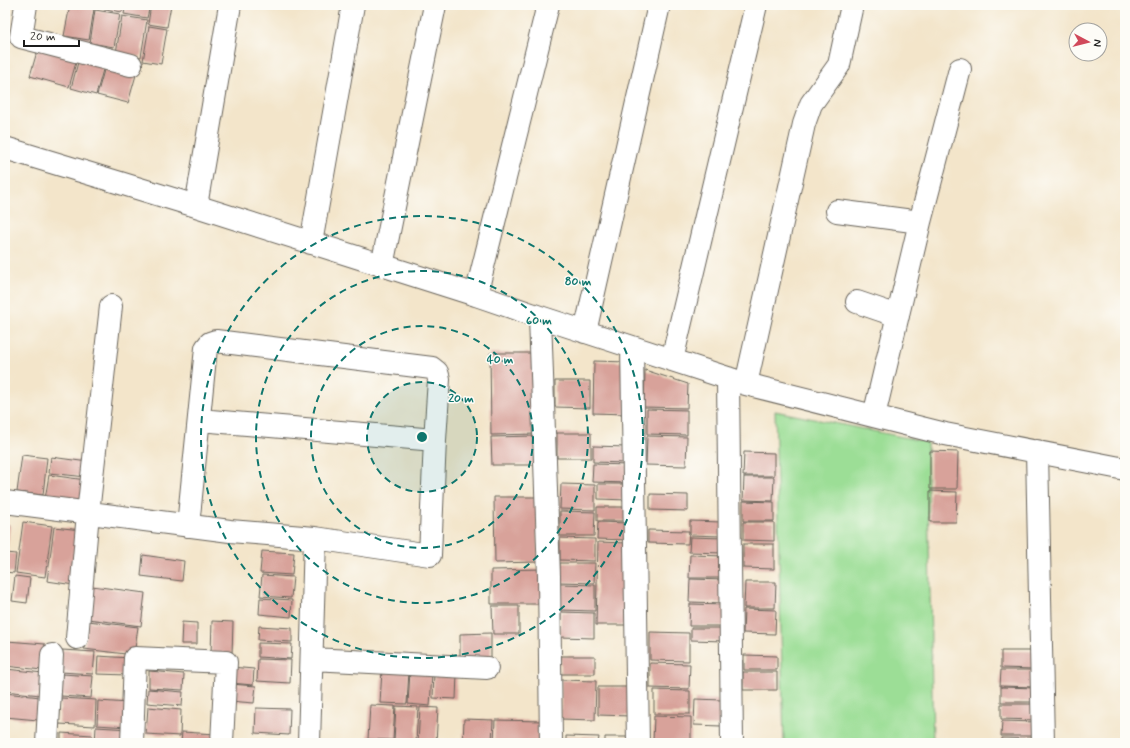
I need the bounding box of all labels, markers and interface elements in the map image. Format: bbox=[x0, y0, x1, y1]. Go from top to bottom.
scale bar bbox=[24, 22, 79, 48]
north arrow bbox=[1068, 22, 1108, 62]
text: 20 m bbox=[30, 29, 56, 45]
text: N bbox=[1090, 39, 1104, 48]
text: 80 m bbox=[565, 274, 592, 290]
text: 60 m bbox=[526, 313, 552, 329]
text: 40 m bbox=[487, 352, 514, 368]
text: 20 m bbox=[448, 391, 474, 407]
centre of rings bbox=[415, 430, 429, 444]

